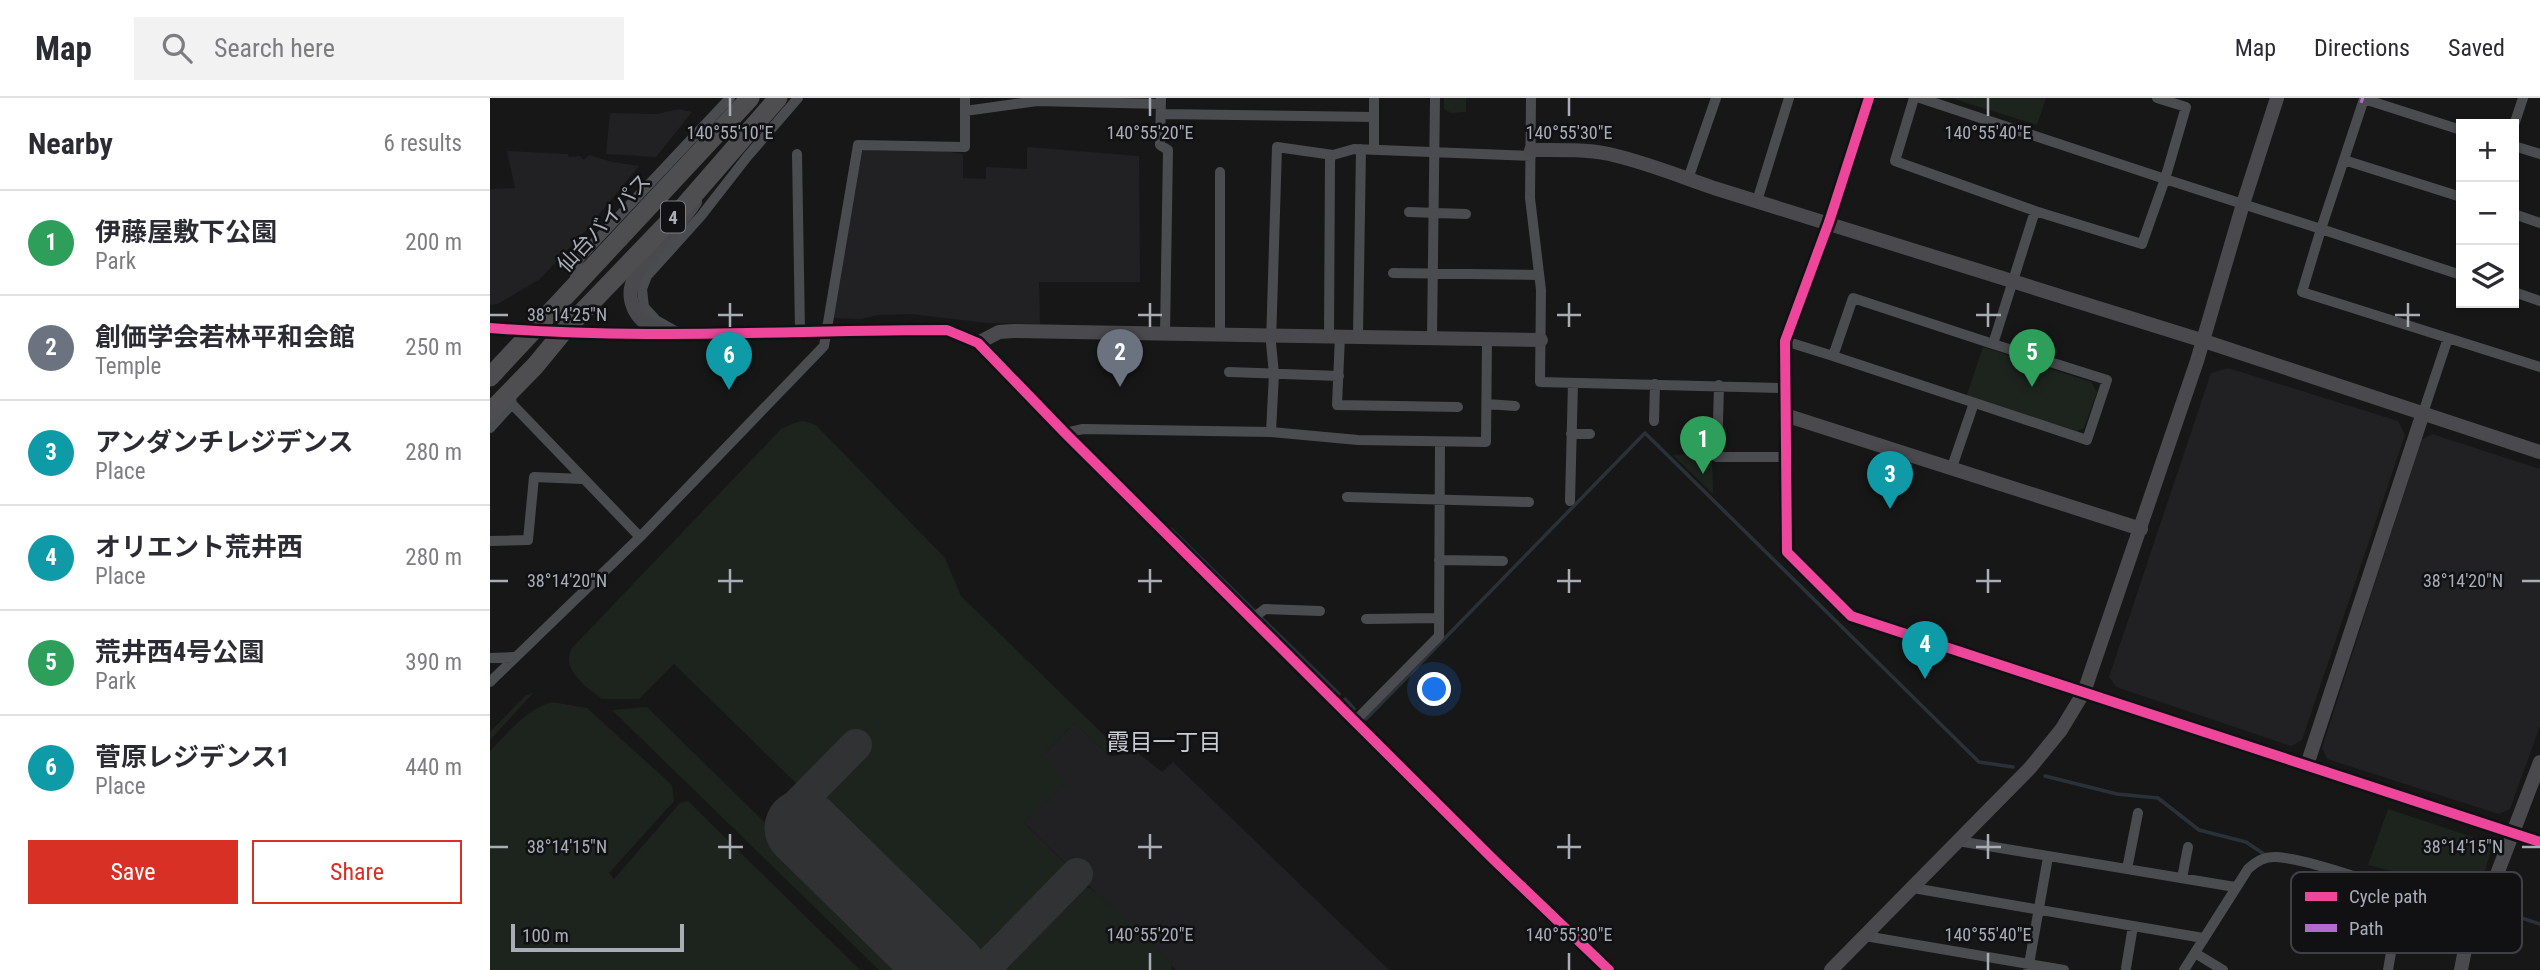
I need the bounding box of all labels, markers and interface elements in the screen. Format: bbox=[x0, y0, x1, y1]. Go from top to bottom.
search box bbox=[134, 17, 624, 80]
text: Map bbox=[35, 29, 92, 68]
icon: search bbox=[158, 29, 196, 67]
text: Search here bbox=[214, 33, 335, 63]
text: Map bbox=[2235, 34, 2276, 62]
text: Directions bbox=[2314, 34, 2410, 62]
text: Saved bbox=[2448, 34, 2505, 62]
map controls bbox=[2456, 119, 2519, 308]
button: + bbox=[2456, 119, 2519, 182]
text: 140°55'10"E bbox=[687, 122, 773, 143]
text: 140°55'20"E bbox=[1107, 122, 1193, 143]
text: 140°55'30"E bbox=[1526, 122, 1612, 143]
text: 140°55'40"E bbox=[1945, 122, 2031, 143]
text: Nearby bbox=[28, 126, 113, 161]
text: 6 results bbox=[384, 130, 462, 157]
street label: 仙台バイパス bbox=[552, 169, 656, 277]
button: − bbox=[2456, 182, 2519, 245]
road number: 4 bbox=[661, 202, 685, 232]
text: 伊藤屋敷下公園 bbox=[95, 217, 277, 247]
text: 1 bbox=[45, 229, 57, 256]
text: 200 m bbox=[405, 229, 462, 256]
button: layers bbox=[2456, 245, 2519, 308]
text: Park bbox=[95, 248, 136, 275]
text: 38°14'25"N bbox=[527, 304, 607, 325]
text: 創価学会若林平和会館 bbox=[95, 322, 355, 352]
pin: 2 bbox=[1097, 329, 1143, 387]
pin: 5 bbox=[2009, 329, 2055, 387]
pin: 6 bbox=[706, 332, 752, 390]
text: 2 bbox=[45, 334, 57, 361]
text: 250 m bbox=[405, 334, 462, 361]
text: Temple bbox=[95, 353, 161, 380]
pin: 1 bbox=[1680, 416, 1726, 474]
text: アンダンチレジデンス bbox=[95, 427, 353, 457]
text: 3 bbox=[45, 439, 57, 466]
text: 280 m bbox=[405, 439, 462, 466]
pin: 3 bbox=[1867, 451, 1913, 509]
text: Place bbox=[95, 458, 145, 485]
text: オリエント荒井西 bbox=[95, 532, 303, 562]
text: 4 bbox=[45, 544, 57, 571]
text: 280 m bbox=[405, 544, 462, 571]
text: Place bbox=[95, 563, 145, 590]
text: 38°14'20"N bbox=[527, 570, 607, 591]
text: 38°14'20"N bbox=[2423, 570, 2503, 591]
pin: 4 bbox=[1902, 621, 1948, 679]
text: 荒井西4号公園 bbox=[95, 637, 264, 667]
text: 5 bbox=[45, 649, 57, 676]
text: 390 m bbox=[405, 649, 462, 676]
text: Park bbox=[95, 668, 136, 695]
your location bbox=[1417, 672, 1451, 706]
district label: 霞目一丁目 bbox=[1107, 729, 1222, 756]
text: 菅原レジデンス1 bbox=[95, 742, 290, 772]
text: 6 bbox=[45, 754, 57, 781]
text: 440 m bbox=[405, 754, 462, 781]
text: Place bbox=[95, 773, 145, 800]
text: 38°14'15"N bbox=[527, 836, 607, 857]
text: 38°14'15"N bbox=[2423, 836, 2503, 857]
button: Save bbox=[28, 840, 238, 904]
button: Share bbox=[252, 840, 462, 904]
legend bbox=[2291, 872, 2522, 953]
text: Cycle path bbox=[2349, 885, 2427, 908]
text: Path bbox=[2349, 917, 2383, 940]
scale bar bbox=[511, 921, 684, 953]
text: 100 m bbox=[522, 924, 569, 947]
text: 140°55'20"E bbox=[1107, 924, 1193, 945]
text: 140°55'30"E bbox=[1526, 924, 1612, 945]
text: 140°55'40"E bbox=[1945, 924, 2031, 945]

